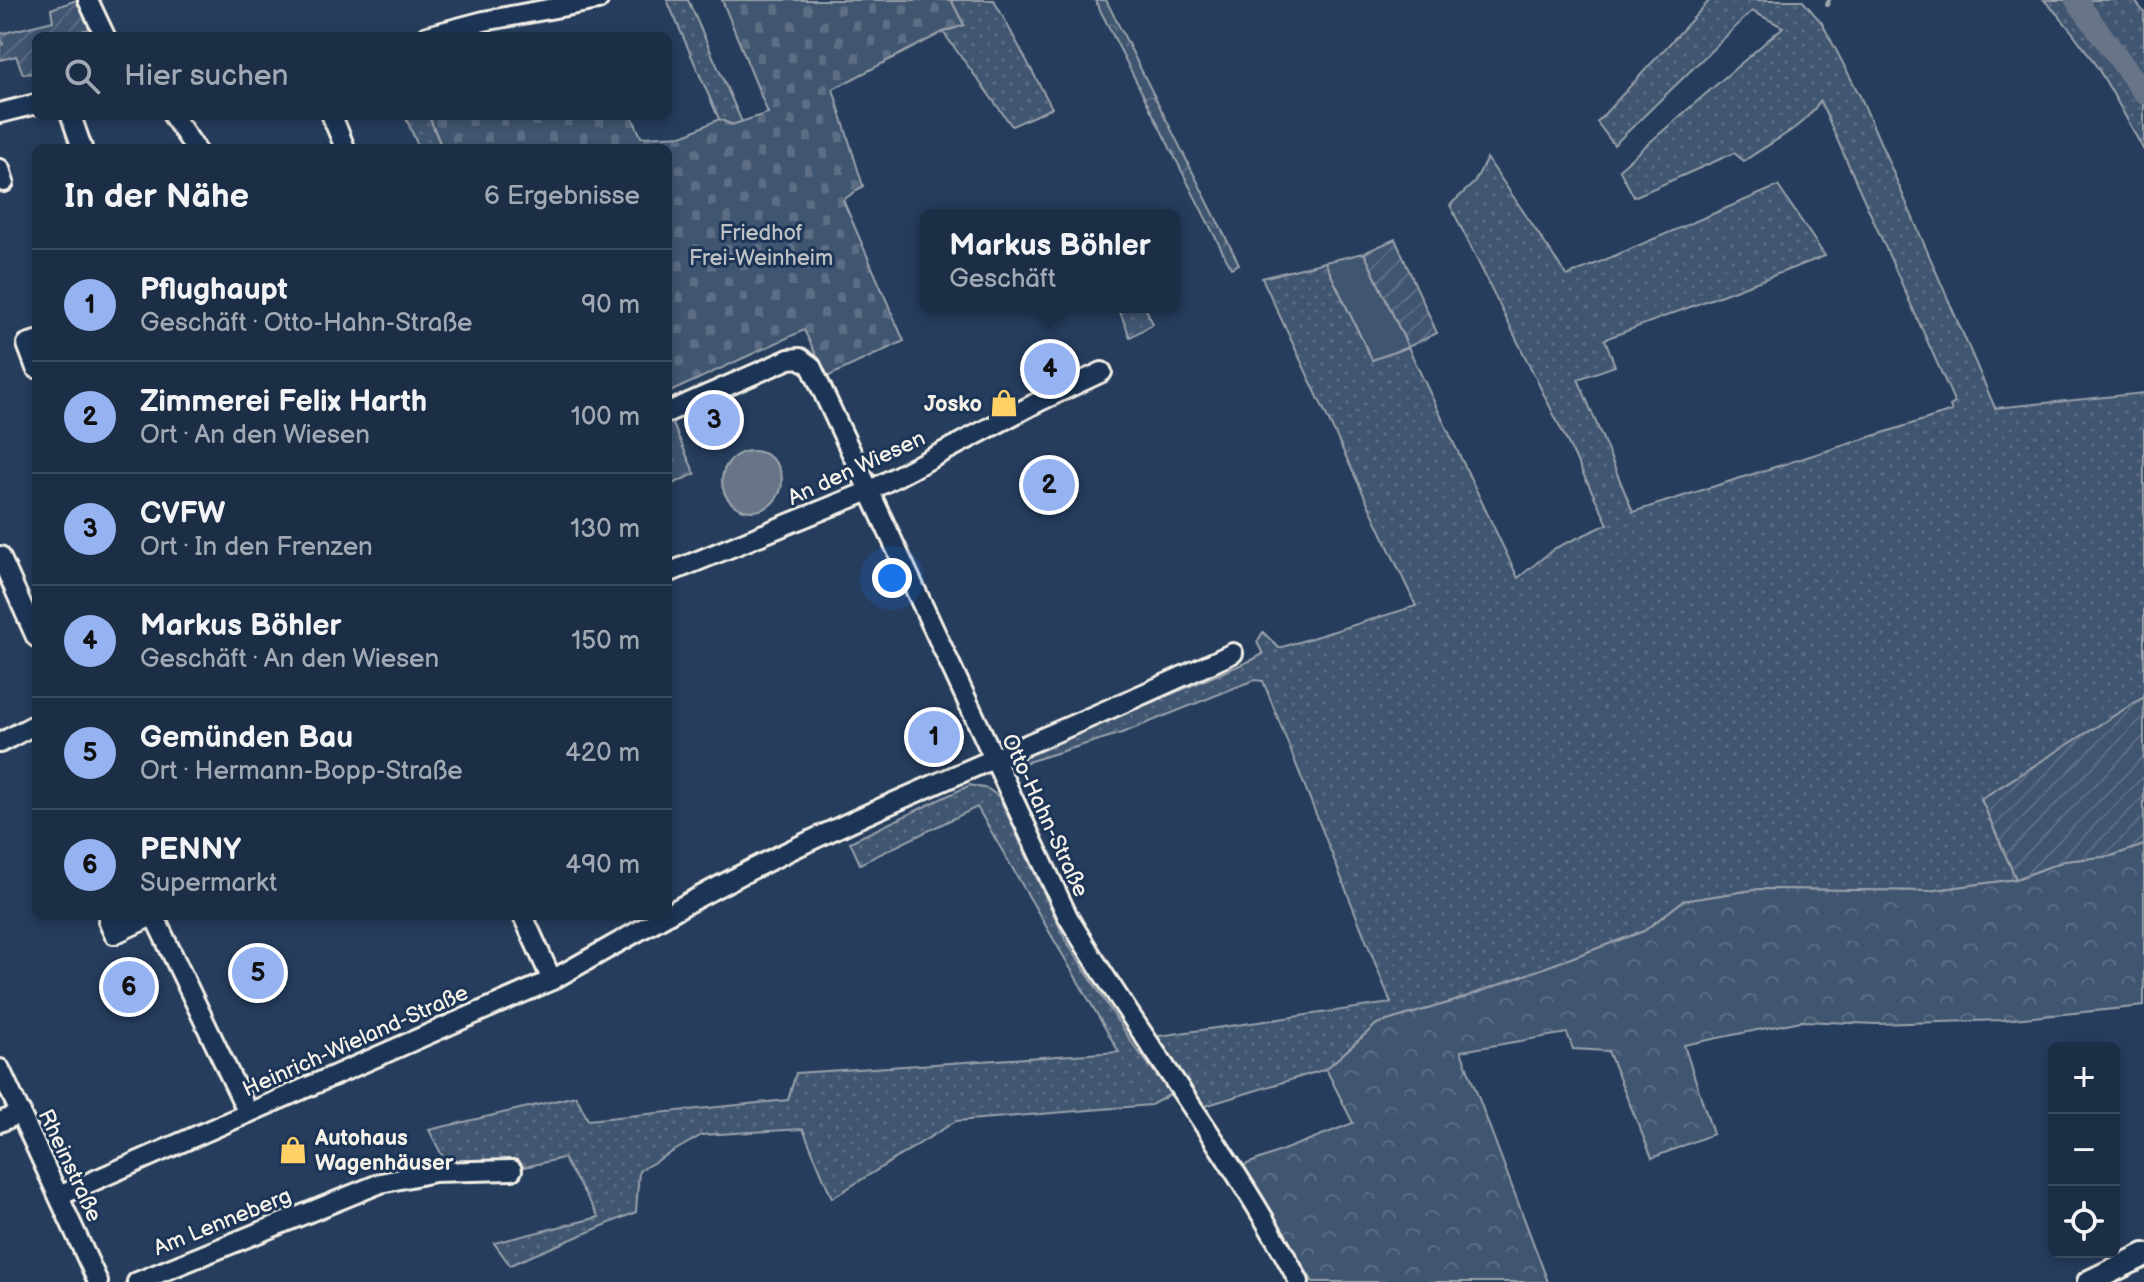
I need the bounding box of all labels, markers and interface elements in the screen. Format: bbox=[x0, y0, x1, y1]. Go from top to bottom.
search box bbox=[32, 32, 672, 120]
icon: search bbox=[60, 54, 104, 98]
text: Hier suchen bbox=[124, 58, 289, 94]
text: In der Nähe bbox=[64, 176, 249, 217]
text: 6 Ergebnisse bbox=[484, 181, 640, 212]
popup bbox=[920, 209, 1180, 313]
park label: Friedhof Frei-Weinheim bbox=[689, 220, 833, 272]
text: Markus Böhler bbox=[949, 228, 1151, 264]
text: Geschäft bbox=[949, 264, 1056, 295]
text: Pflughaupt bbox=[140, 272, 288, 308]
text: 1 bbox=[85, 290, 95, 321]
text: 90 m bbox=[581, 290, 640, 321]
text: Geschäft · Otto-Hahn-Straße bbox=[140, 308, 472, 339]
pin: 4 bbox=[1024, 339, 1076, 399]
text: Zimmerei Felix Harth bbox=[140, 384, 427, 420]
shop icon: Josko bbox=[989, 388, 1019, 418]
pin: 3 bbox=[688, 390, 740, 450]
place label: Josko bbox=[924, 391, 982, 418]
text: 2 bbox=[82, 402, 98, 433]
text: 100 m bbox=[571, 402, 640, 433]
text: Ort · An den Wiesen bbox=[140, 420, 370, 451]
street label: An den Wiesen bbox=[784, 425, 930, 512]
pin: 2 bbox=[1023, 455, 1075, 515]
text: CVFW bbox=[140, 496, 225, 532]
text: 3 bbox=[82, 514, 98, 545]
text: 130 m bbox=[570, 514, 640, 545]
text: Ort · In den Frenzen bbox=[140, 532, 373, 563]
your location bbox=[872, 558, 912, 598]
text: Markus Böhler bbox=[140, 608, 341, 644]
text: 4 bbox=[82, 626, 98, 657]
text: 150 m bbox=[571, 626, 640, 657]
text: Geschäft · An den Wiesen bbox=[140, 644, 439, 675]
pin: 1 bbox=[908, 707, 960, 767]
text: Gemünden Bau bbox=[140, 720, 353, 756]
street label: Otto-Hahn-Straße bbox=[995, 730, 1094, 901]
text: 5 bbox=[82, 738, 98, 769]
text: 420 m bbox=[565, 738, 640, 769]
text: Ort · Hermann-Bopp-Straße bbox=[140, 756, 463, 787]
text: PENNY bbox=[140, 832, 241, 868]
text: 6 bbox=[82, 850, 98, 881]
text: 490 m bbox=[565, 850, 640, 881]
text: Supermarkt bbox=[140, 868, 277, 899]
pin: 5 bbox=[232, 943, 284, 1003]
pin: 6 bbox=[103, 957, 155, 1017]
street label: Heinrich-Wieland-Straße bbox=[239, 979, 472, 1103]
map controls bbox=[2048, 1042, 2120, 1258]
button: + bbox=[2048, 1042, 2120, 1114]
street label: Rheinstraße bbox=[32, 1105, 108, 1226]
button: − bbox=[2048, 1114, 2120, 1186]
place label: Autohaus Wagenhäuser bbox=[314, 1125, 454, 1177]
shop icon: Autohaus Wagenhäuser bbox=[278, 1135, 308, 1165]
street label: Am Lenneberg bbox=[150, 1183, 295, 1262]
button: locate bbox=[2048, 1186, 2120, 1258]

